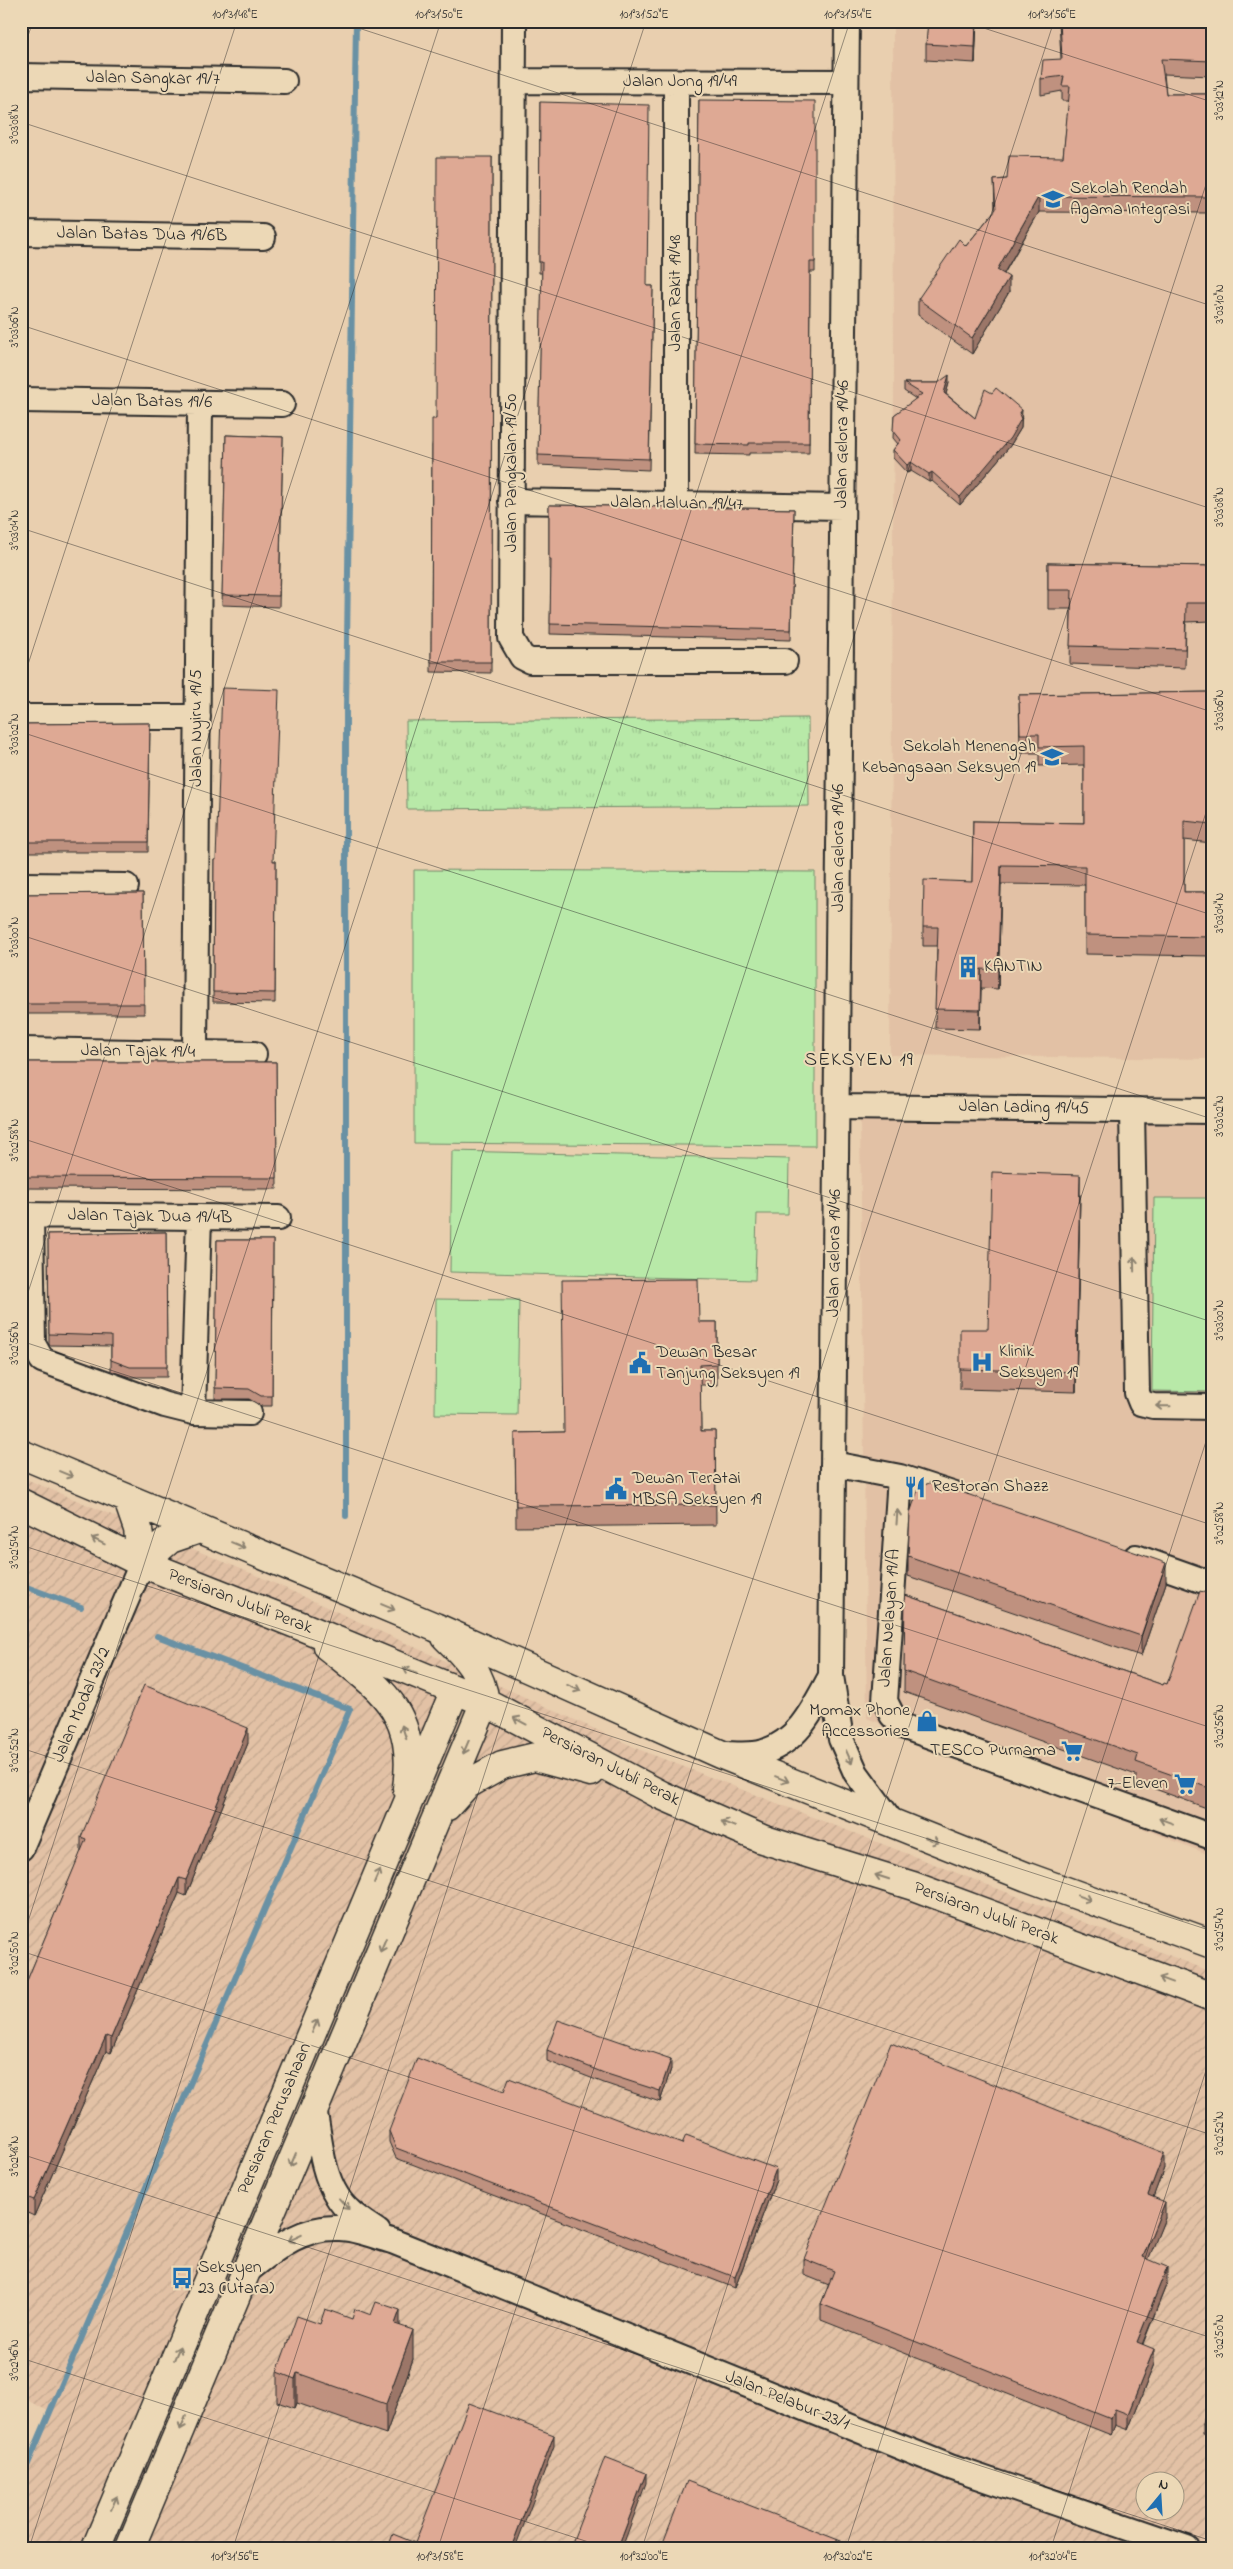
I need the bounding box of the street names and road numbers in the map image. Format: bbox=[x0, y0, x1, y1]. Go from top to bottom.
street label: Jalan Sangkar 19/7 bbox=[86, 65, 221, 94]
street label: Jalan Jong 19/49 bbox=[623, 69, 737, 96]
street label: Jalan Batas Dua 19/6B bbox=[57, 221, 227, 249]
street label: Jalan Rakit 19/48 bbox=[663, 234, 689, 351]
street label: Jalan Gelora 19/46 bbox=[829, 380, 857, 508]
street label: Jalan Batas 19/6 bbox=[92, 388, 213, 416]
street label: Jalan Pangkalan 19/50 bbox=[499, 394, 526, 552]
street label: Jalan Haluan 19/47 bbox=[610, 490, 744, 518]
street label: Jalan Nyiru 19/5 bbox=[184, 669, 210, 787]
street label: Jalan Gelora 19/46 bbox=[826, 784, 852, 912]
street label: Jalan Tajak 19/4 bbox=[81, 1038, 196, 1066]
street label: Jalan Lading 19/45 bbox=[959, 1094, 1089, 1123]
street label: Jalan Gelora 19/46 bbox=[821, 1189, 849, 1317]
street label: Jalan Tajak Dua 19/4B bbox=[68, 1203, 232, 1231]
street label: Jalan Nelayan 19/A bbox=[872, 1548, 908, 1688]
street label: Persiaran Jubli Perak bbox=[164, 1562, 316, 1642]
street label: Jalan Modal 23/2 bbox=[46, 1643, 118, 1767]
street label: Persiaran Jubli Perak bbox=[536, 1721, 684, 1813]
street label: Persiaran Jubli Perak bbox=[910, 1876, 1062, 1952]
street label: Persiaran Perusahaan bbox=[231, 2039, 319, 2199]
street label: Jalan Pelabur 23/1 bbox=[721, 2364, 853, 2438]

